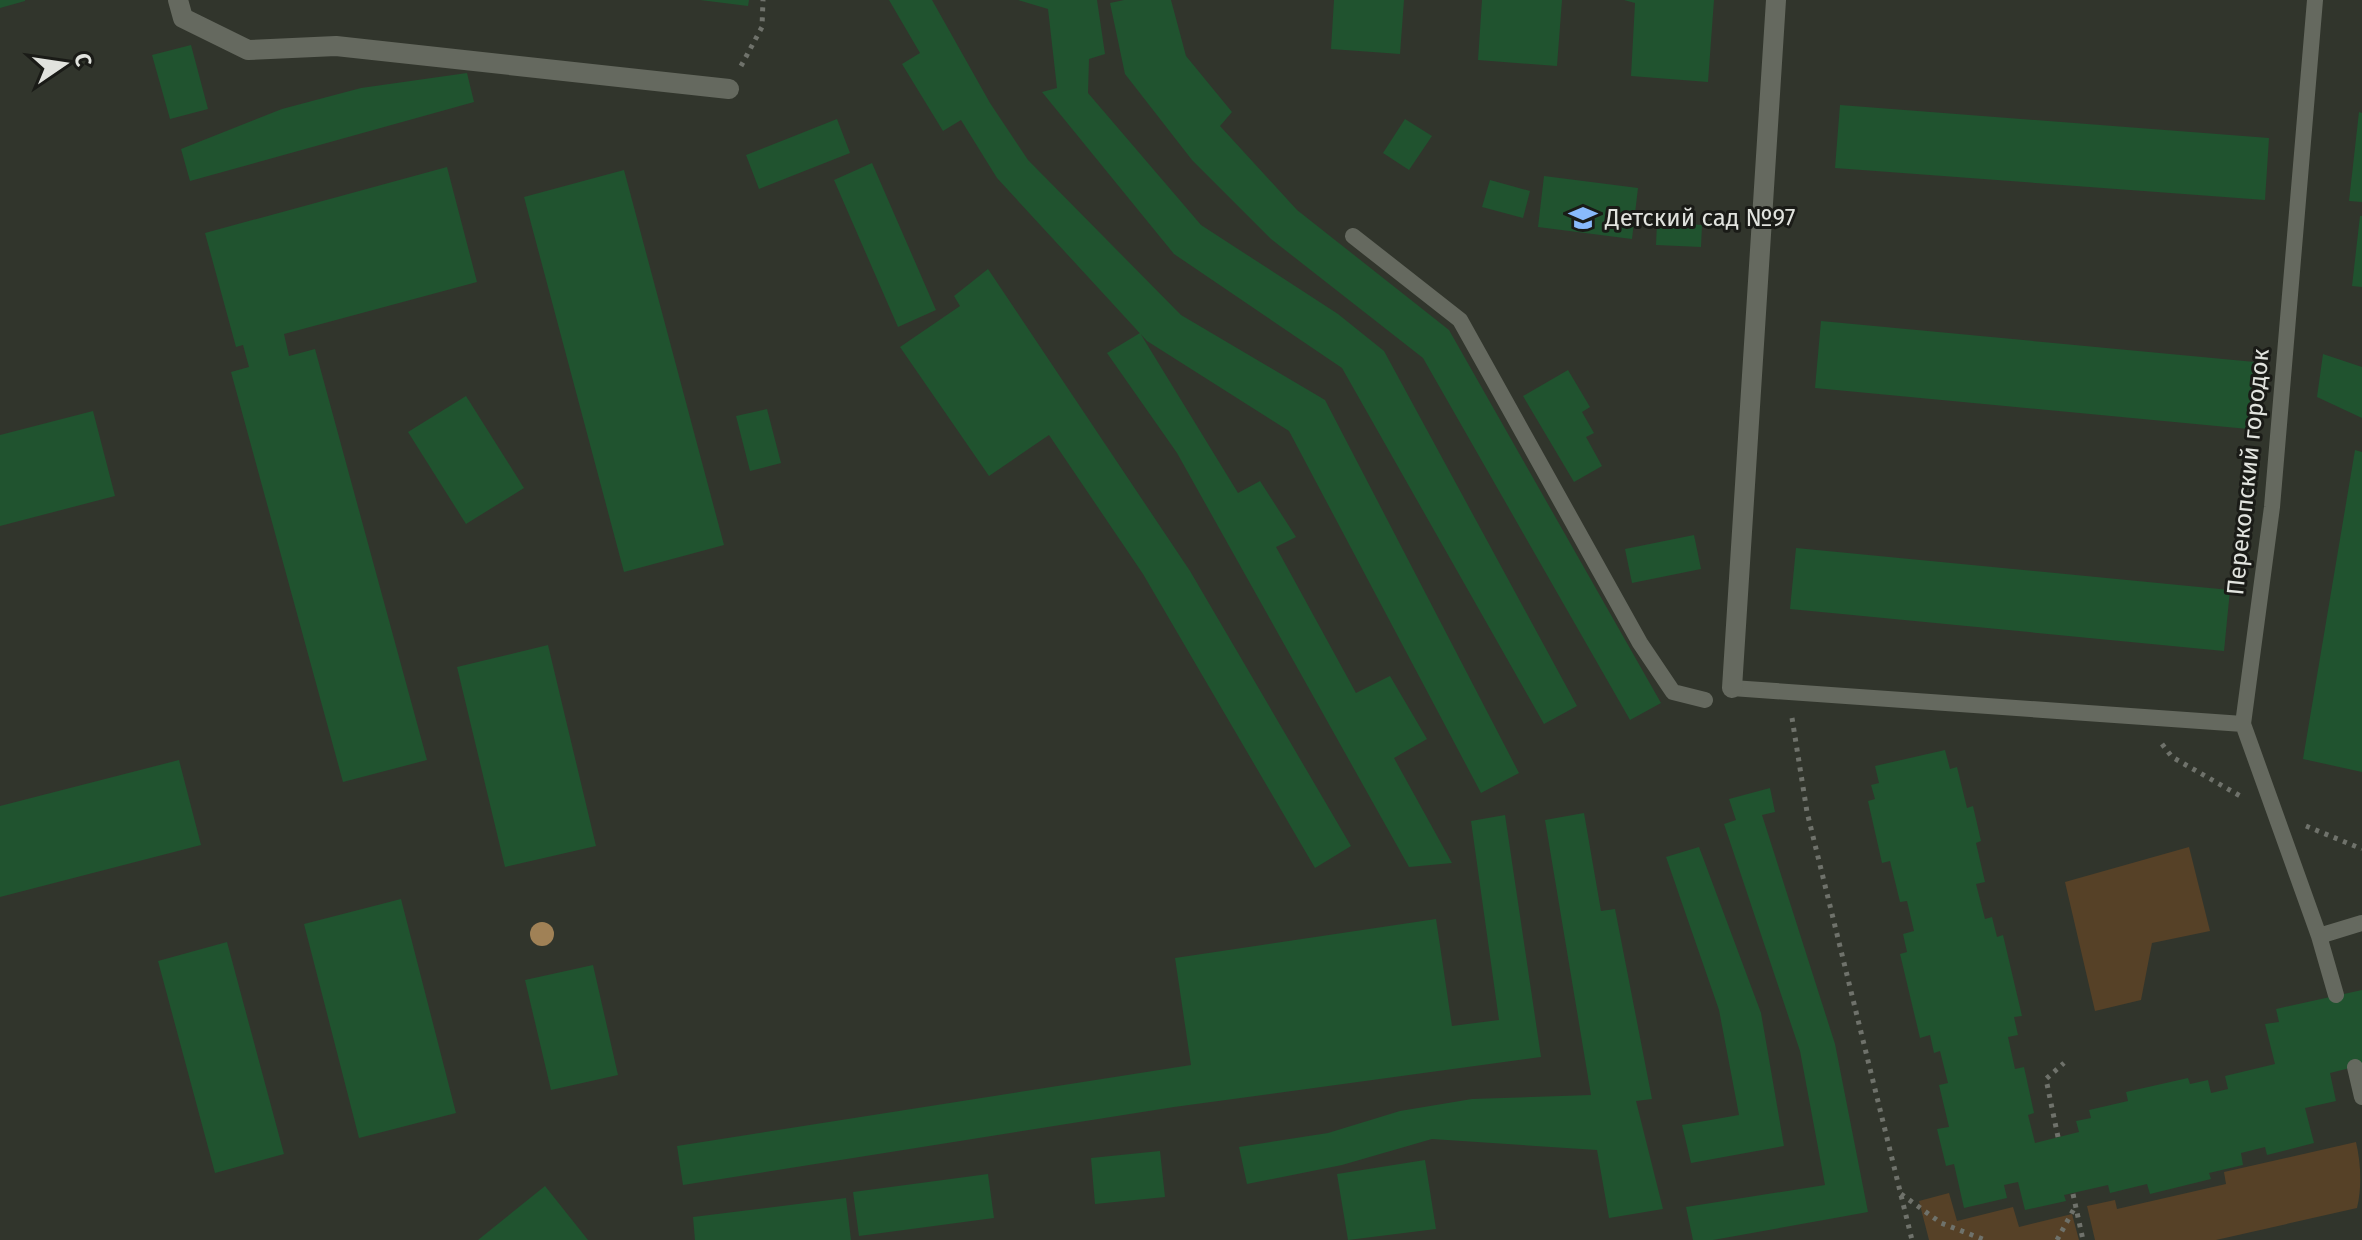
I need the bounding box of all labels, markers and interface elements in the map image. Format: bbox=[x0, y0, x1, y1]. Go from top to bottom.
north arrow bbox=[24, 24, 104, 104]
text: С bbox=[68, 50, 98, 69]
school or university icon: Детский сад №97 bbox=[1568, 203, 1598, 233]
place label: Детский сад №97 bbox=[1604, 204, 1795, 232]
street label: Перекопский городок bbox=[2221, 347, 2275, 597]

